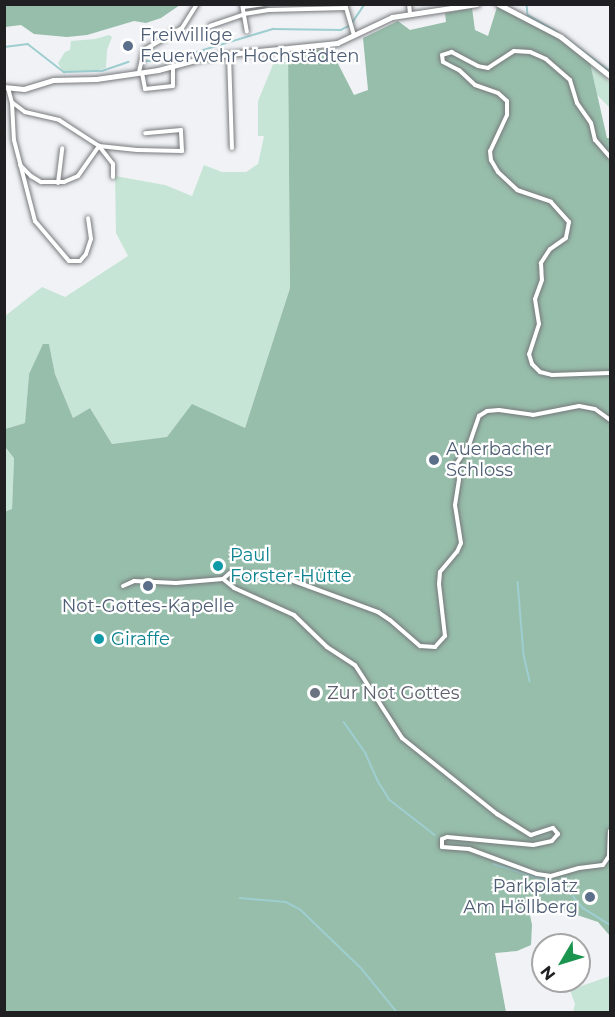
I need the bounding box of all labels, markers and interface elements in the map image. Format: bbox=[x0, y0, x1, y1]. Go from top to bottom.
place label: Freiwillige Feuerwehr Hochstädten bbox=[140, 25, 359, 68]
marker: Freiwillige Feuerwehr Hochstädten bbox=[121, 39, 135, 53]
place label: Auerbacher Schloss bbox=[446, 439, 552, 482]
marker: Auerbacher Schloss bbox=[427, 453, 441, 467]
place label: Paul Forster-Hütte bbox=[230, 545, 352, 588]
marker: Paul Forster-Hütte bbox=[211, 559, 225, 573]
marker: Not-Gottes-Kapelle bbox=[141, 579, 155, 593]
place label: Not-Gottes-Kapelle bbox=[62, 595, 234, 617]
place label: Giraffe bbox=[111, 628, 170, 650]
marker: Giraffe bbox=[92, 632, 106, 646]
place label: Zur Not Gottes bbox=[327, 682, 459, 704]
marker: Zur Not Gottes bbox=[308, 686, 322, 700]
place label: Parkplatz Am Höllberg bbox=[463, 876, 578, 918]
marker: Parkplatz Am Höllberg bbox=[583, 890, 597, 904]
north arrow bbox=[531, 933, 591, 993]
text: N bbox=[537, 962, 559, 984]

